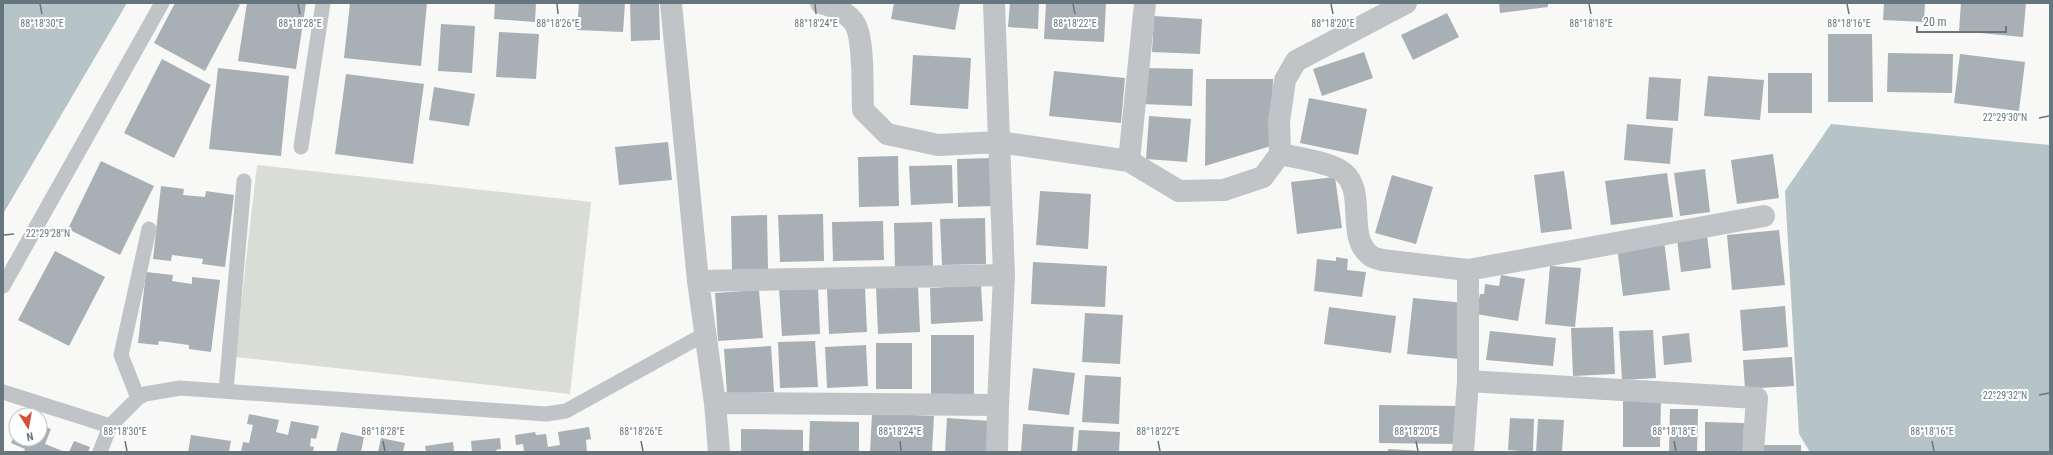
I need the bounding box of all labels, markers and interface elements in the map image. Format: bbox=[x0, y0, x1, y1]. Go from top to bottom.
scale bar bbox=[1917, 8, 2006, 34]
text: 20 m bbox=[1923, 15, 1947, 29]
text: 88°18'30"E bbox=[20, 18, 64, 29]
text: 88°18'28"E bbox=[278, 18, 322, 29]
text: 88°18'26"E bbox=[536, 18, 580, 29]
text: 88°18'24"E bbox=[794, 18, 838, 29]
text: 88°18'22"E bbox=[1053, 18, 1097, 29]
text: 88°18'20"E bbox=[1311, 18, 1355, 29]
text: 88°18'18"E bbox=[1569, 18, 1613, 29]
text: 88°18'16"E bbox=[1827, 18, 1871, 29]
text: 22°29'30"N bbox=[1983, 112, 2027, 123]
text: 22°29'28"N bbox=[26, 228, 70, 239]
text: 22°29'32"N bbox=[1983, 390, 2027, 401]
north arrow bbox=[8, 407, 48, 447]
text: 88°18'30"E bbox=[103, 426, 147, 437]
text: 88°18'28"E bbox=[361, 426, 405, 437]
text: 88°18'26"E bbox=[619, 426, 663, 437]
text: 88°18'24"E bbox=[878, 426, 922, 437]
text: 88°18'22"E bbox=[1136, 426, 1180, 437]
text: 88°18'20"E bbox=[1394, 426, 1438, 437]
text: 88°18'18"E bbox=[1652, 426, 1696, 437]
text: 88°18'16"E bbox=[1910, 426, 1954, 437]
text: N bbox=[25, 429, 34, 443]

